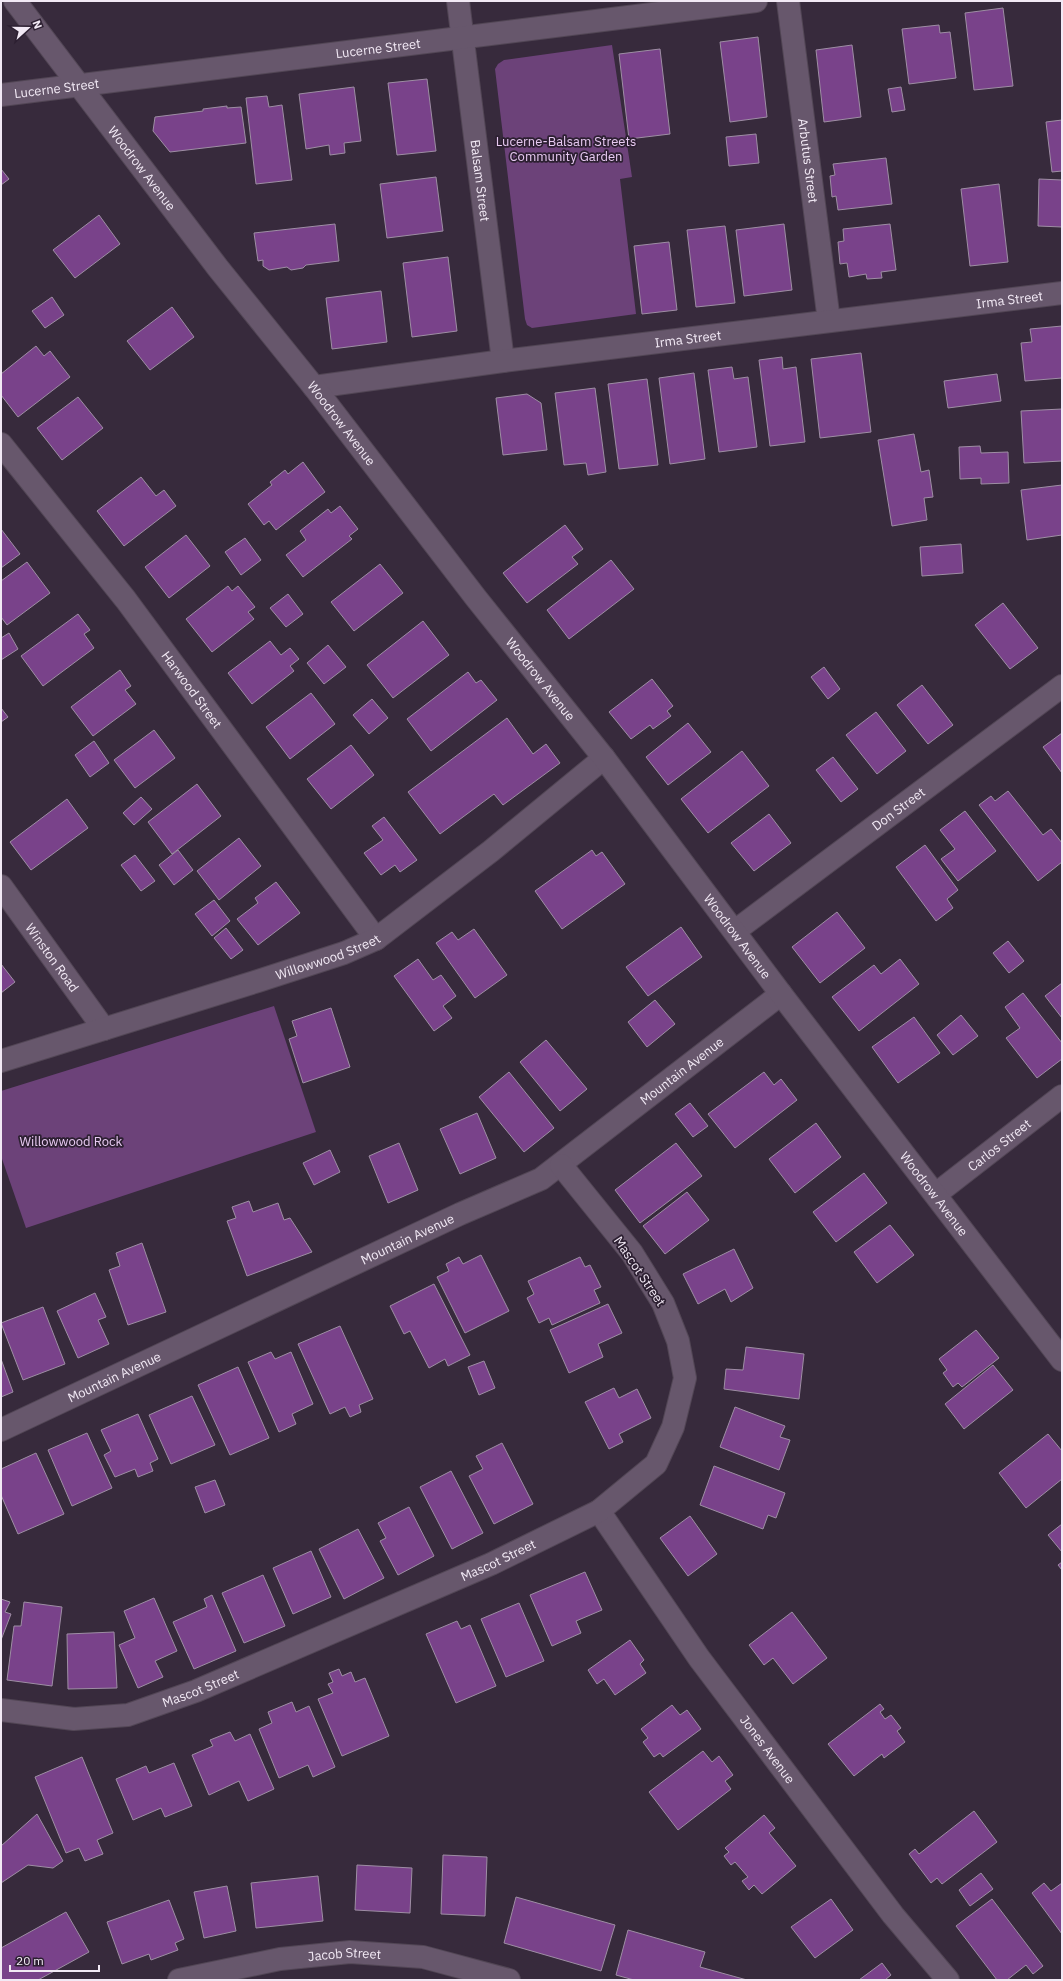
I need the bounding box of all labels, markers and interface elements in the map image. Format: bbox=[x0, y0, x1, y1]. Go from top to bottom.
north arrow bbox=[8, 8, 48, 48]
text: N bbox=[29, 18, 45, 31]
street label: Lucerne Street bbox=[335, 35, 422, 62]
street label: Lucerne Street bbox=[13, 75, 100, 102]
street label: Arbutus Street bbox=[794, 117, 822, 204]
street label: Woodrow Avenue bbox=[104, 123, 179, 214]
park label: Lucerne-Balsam Streets Community Garden bbox=[496, 133, 636, 165]
street label: Balsam Street bbox=[466, 139, 494, 223]
street label: Irma Street bbox=[975, 287, 1044, 312]
street label: Irma Street bbox=[654, 327, 722, 351]
street label: Woodrow Avenue bbox=[304, 378, 379, 469]
street label: Woodrow Avenue bbox=[502, 634, 579, 724]
street label: Harwood Street bbox=[157, 648, 226, 732]
street label: Don Street bbox=[869, 784, 929, 835]
street label: Woodrow Avenue bbox=[700, 891, 775, 982]
street label: Winston Road bbox=[22, 920, 82, 995]
street label: Willowwood Street bbox=[273, 931, 384, 984]
street label: Mountain Avenue bbox=[637, 1033, 727, 1109]
street label: Carlos Street bbox=[964, 1115, 1035, 1175]
park label: Willowwood Rock bbox=[20, 1133, 123, 1150]
street label: Woodrow Avenue bbox=[896, 1148, 972, 1240]
street label: Mountain Avenue bbox=[358, 1210, 457, 1269]
street label: Mascot Street bbox=[610, 1233, 669, 1310]
street label: Mountain Avenue bbox=[65, 1348, 164, 1406]
street label: Mascot Street bbox=[458, 1535, 539, 1585]
street label: Mascot Street bbox=[160, 1666, 242, 1711]
street label: Jones Avenue bbox=[736, 1712, 799, 1787]
street label: Jacob Street bbox=[307, 1944, 382, 1965]
scale bar bbox=[10, 1947, 99, 1973]
text: 20 m bbox=[16, 1953, 44, 1968]

